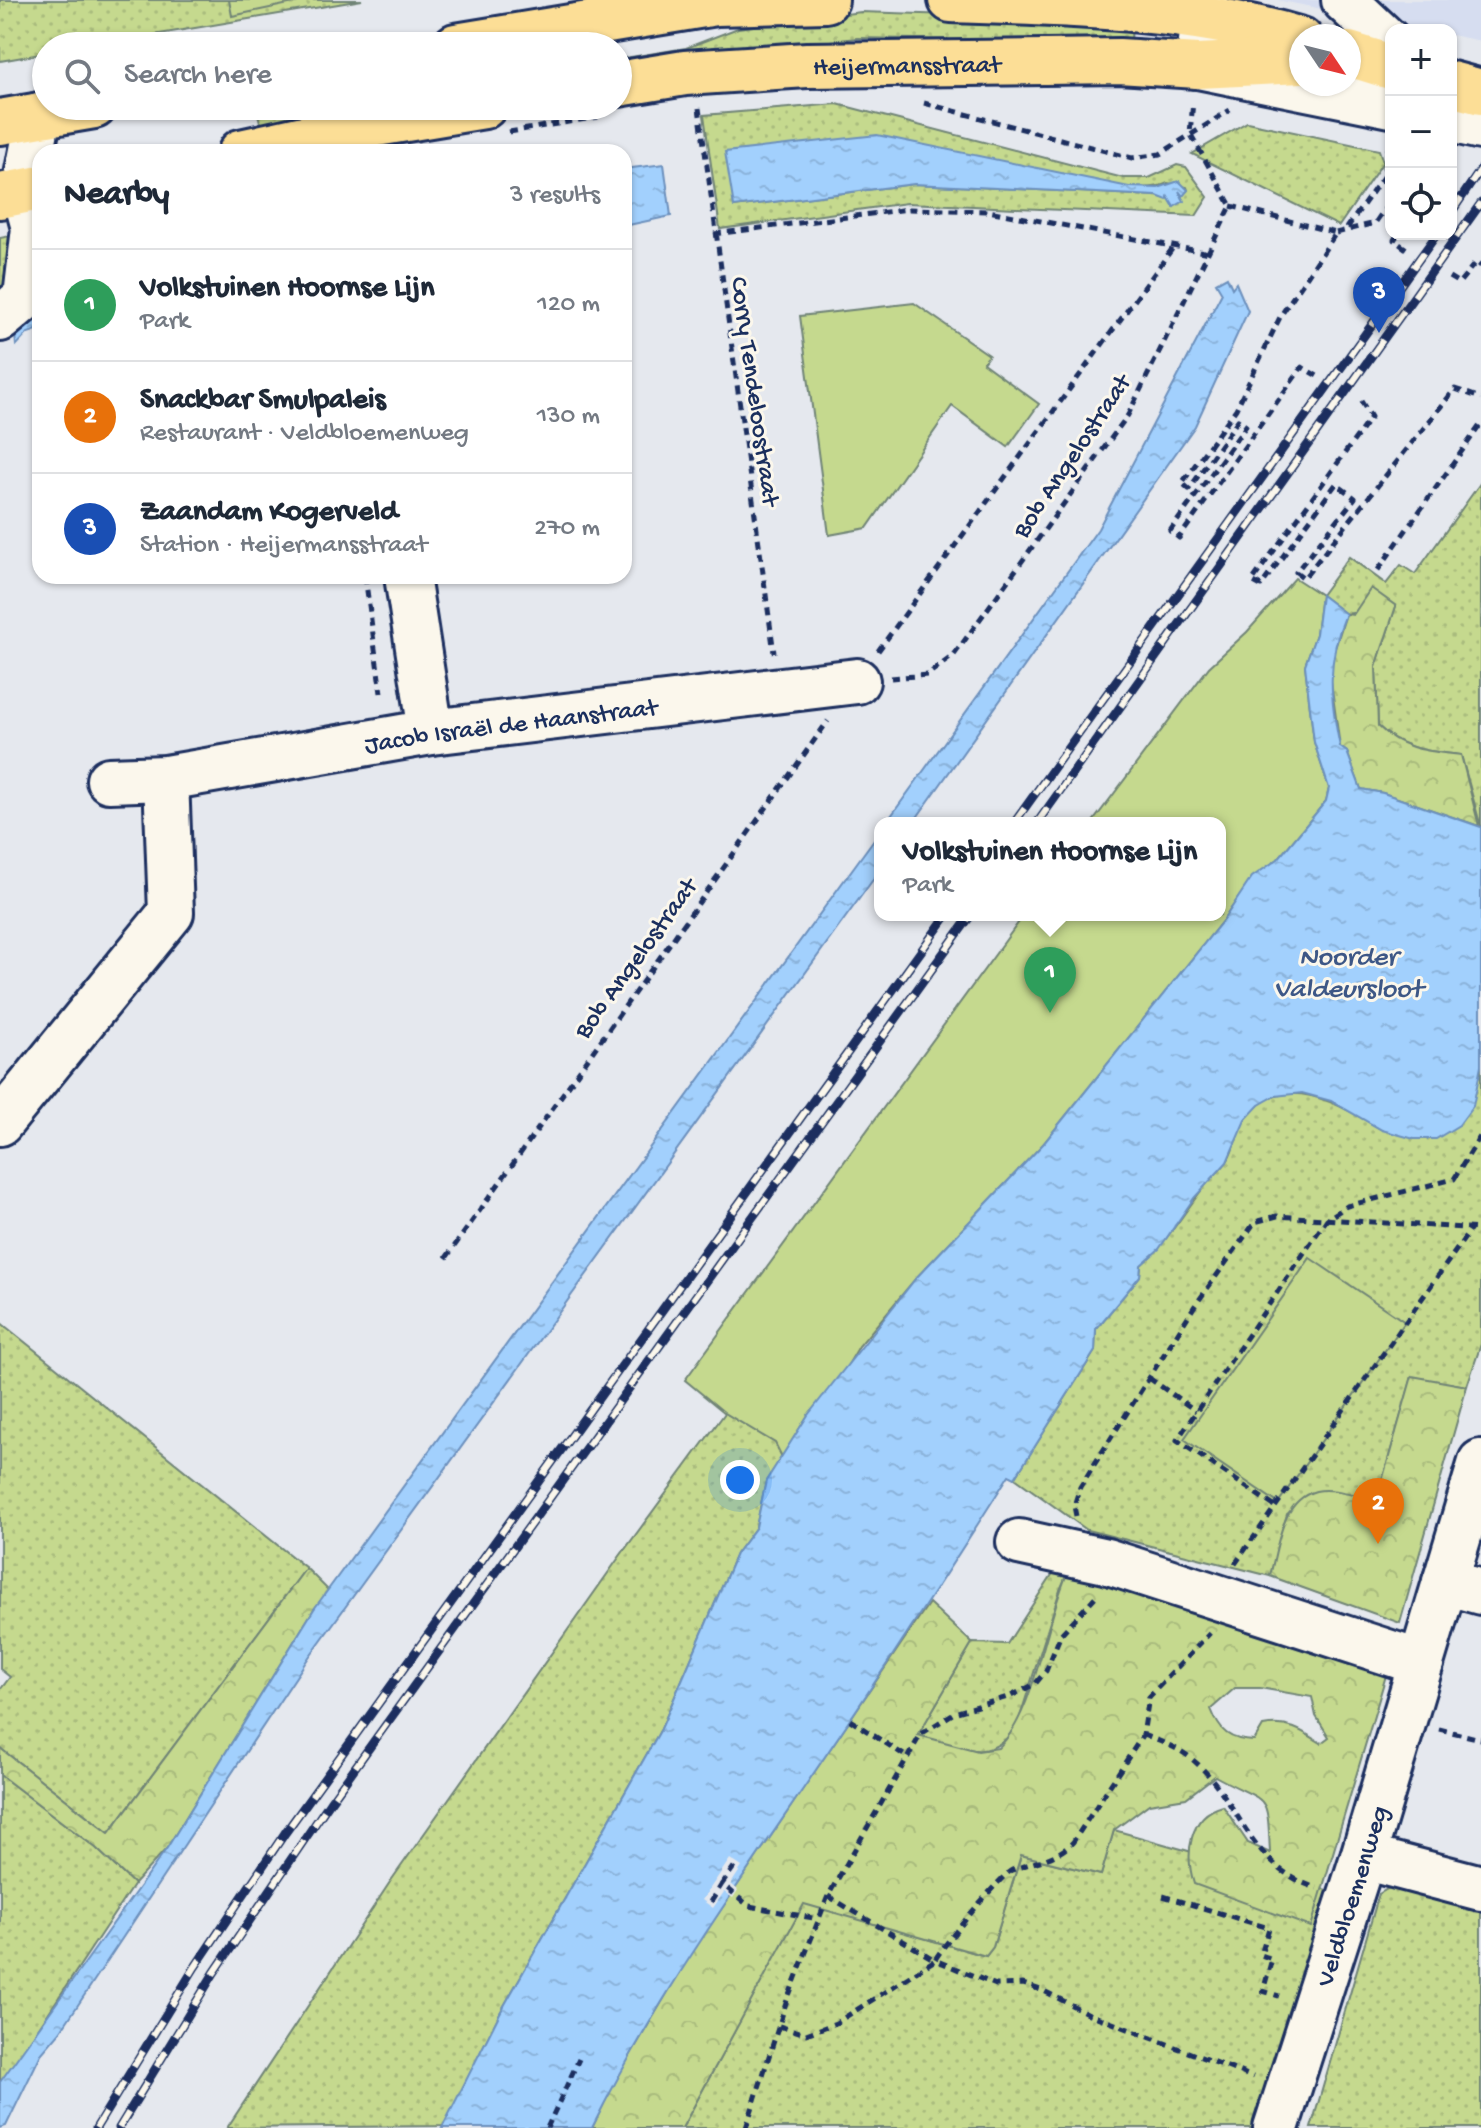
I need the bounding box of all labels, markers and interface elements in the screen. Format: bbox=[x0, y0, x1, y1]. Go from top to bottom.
north arrow bbox=[1289, 24, 1361, 96]
map controls bbox=[1385, 24, 1457, 240]
button: + bbox=[1385, 24, 1457, 96]
search box bbox=[32, 32, 632, 120]
street label: Heijermansstraat bbox=[813, 51, 1003, 85]
icon: search bbox=[60, 54, 104, 98]
text: Search here bbox=[124, 59, 272, 94]
button: − bbox=[1385, 96, 1457, 168]
button: locate bbox=[1385, 168, 1457, 240]
text: Nearby bbox=[64, 176, 169, 216]
text: 3 results bbox=[510, 181, 600, 212]
pin: 3 bbox=[1353, 267, 1405, 333]
text: Volkstuinen Hoornse Lijn bbox=[140, 272, 434, 307]
street label: Corry Tendeloostraat bbox=[721, 275, 784, 511]
text: 1 bbox=[85, 290, 95, 321]
text: 120 m bbox=[537, 290, 600, 321]
text: Park bbox=[140, 307, 190, 338]
street label: Bob Angelostraat bbox=[1007, 368, 1141, 546]
text: Snackbar Smulpaleis bbox=[140, 384, 386, 419]
text: 2 bbox=[84, 402, 96, 433]
text: 130 m bbox=[537, 402, 600, 433]
text: Restaurant · Veldbloemenweg bbox=[140, 419, 469, 450]
text: Zaandam Kogerveld bbox=[140, 496, 398, 531]
text: 3 bbox=[83, 514, 97, 545]
text: 270 m bbox=[534, 514, 600, 545]
text: Station · Heijermansstraat bbox=[140, 531, 427, 562]
street label: Jacob Israël de Haanstraat bbox=[363, 694, 662, 763]
popup bbox=[874, 817, 1226, 921]
text: Volkstuinen Hoornse Lijn bbox=[903, 836, 1197, 871]
street label: Bob Angelostraat bbox=[568, 871, 708, 1047]
text: Park bbox=[903, 871, 952, 902]
water label: Noorder Valdeursloot bbox=[1274, 942, 1427, 1007]
pin: 1 bbox=[1024, 947, 1076, 1013]
your location bbox=[720, 1460, 760, 1500]
pin: 2 bbox=[1352, 1478, 1404, 1544]
street label: Veldbloemenweg bbox=[1311, 1803, 1397, 1992]

